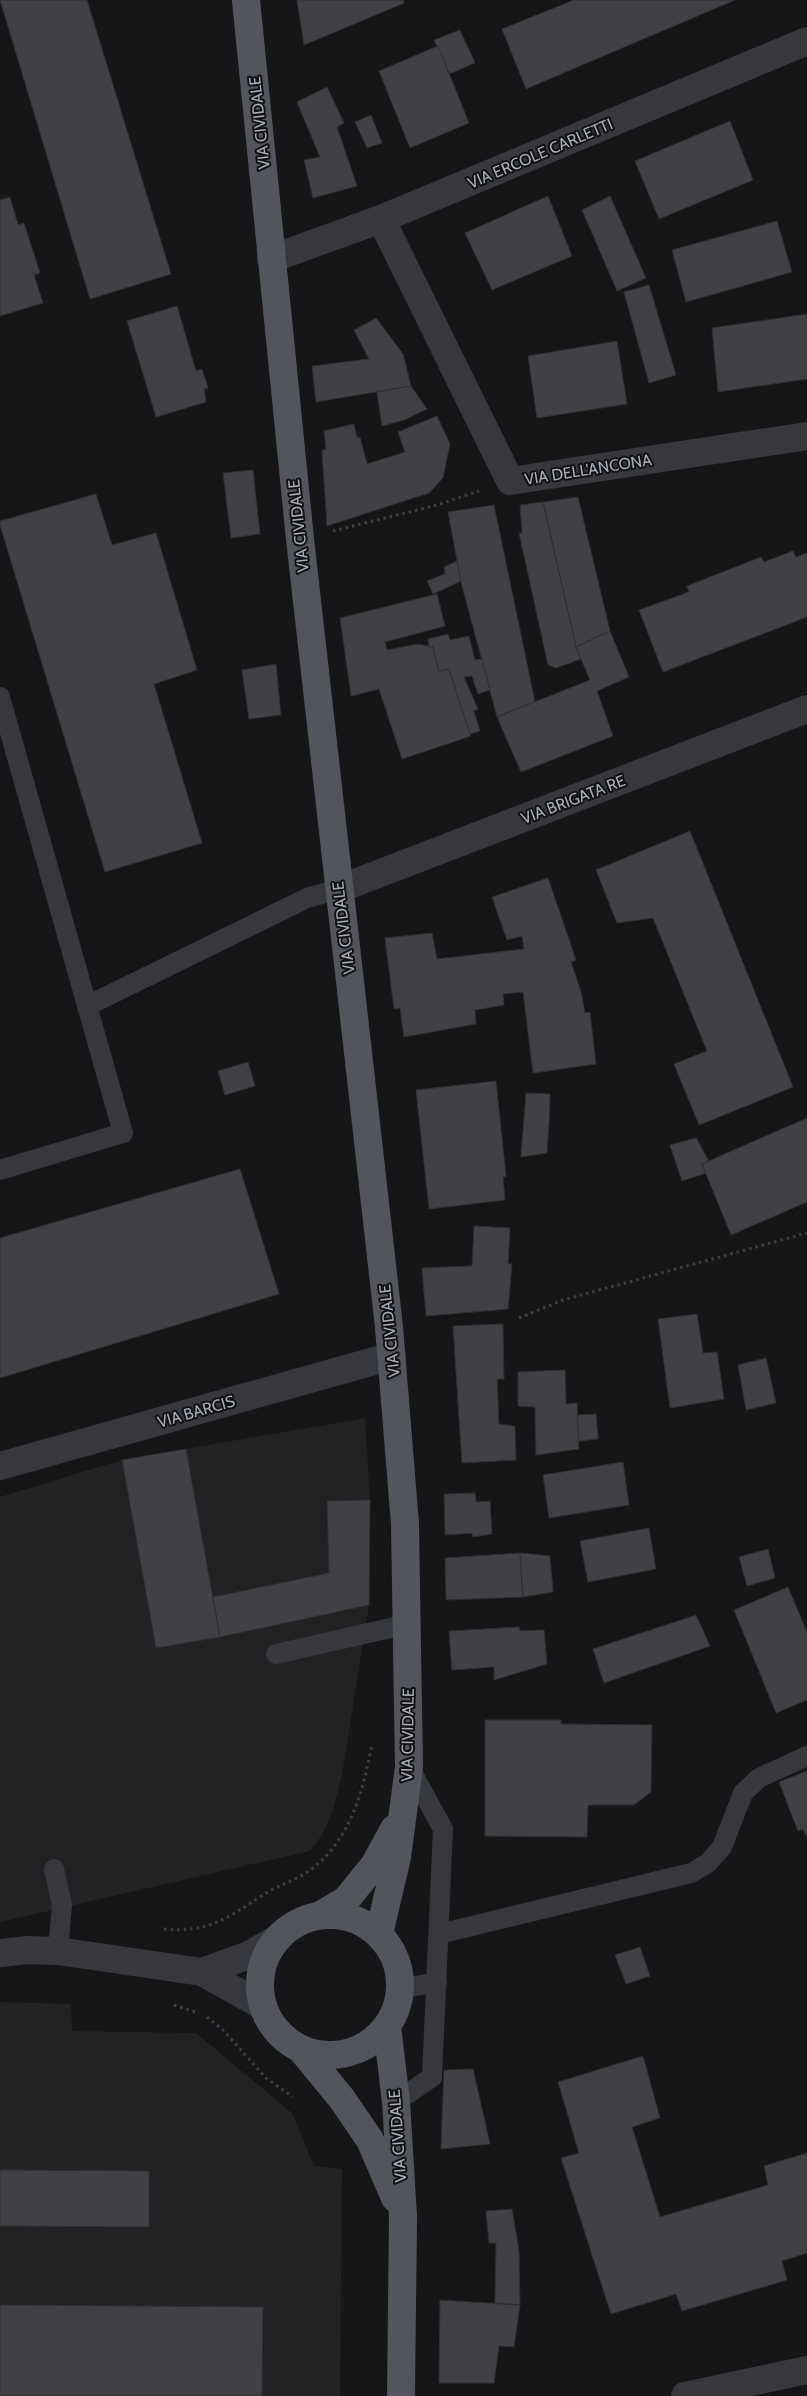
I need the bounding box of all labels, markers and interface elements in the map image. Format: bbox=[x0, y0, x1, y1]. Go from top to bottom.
street label: VIA CIVIDALE bbox=[245, 75, 274, 170]
street label: VIA ERCOLE CARLETTI bbox=[465, 114, 616, 193]
street label: VIA DELL'ANCONA bbox=[523, 450, 653, 489]
street label: VIA CIVIDALE bbox=[284, 478, 313, 573]
street label: VIA BRIGATA RE bbox=[518, 771, 628, 828]
street label: VIA CIVIDALE bbox=[328, 880, 359, 975]
street label: VIA CIVIDALE bbox=[375, 1283, 404, 1378]
street label: VIA BARCIS bbox=[155, 1391, 237, 1432]
street label: VIA CIVIDALE bbox=[397, 1688, 418, 1782]
street label: VIA CIVIDALE bbox=[385, 2089, 410, 2183]

